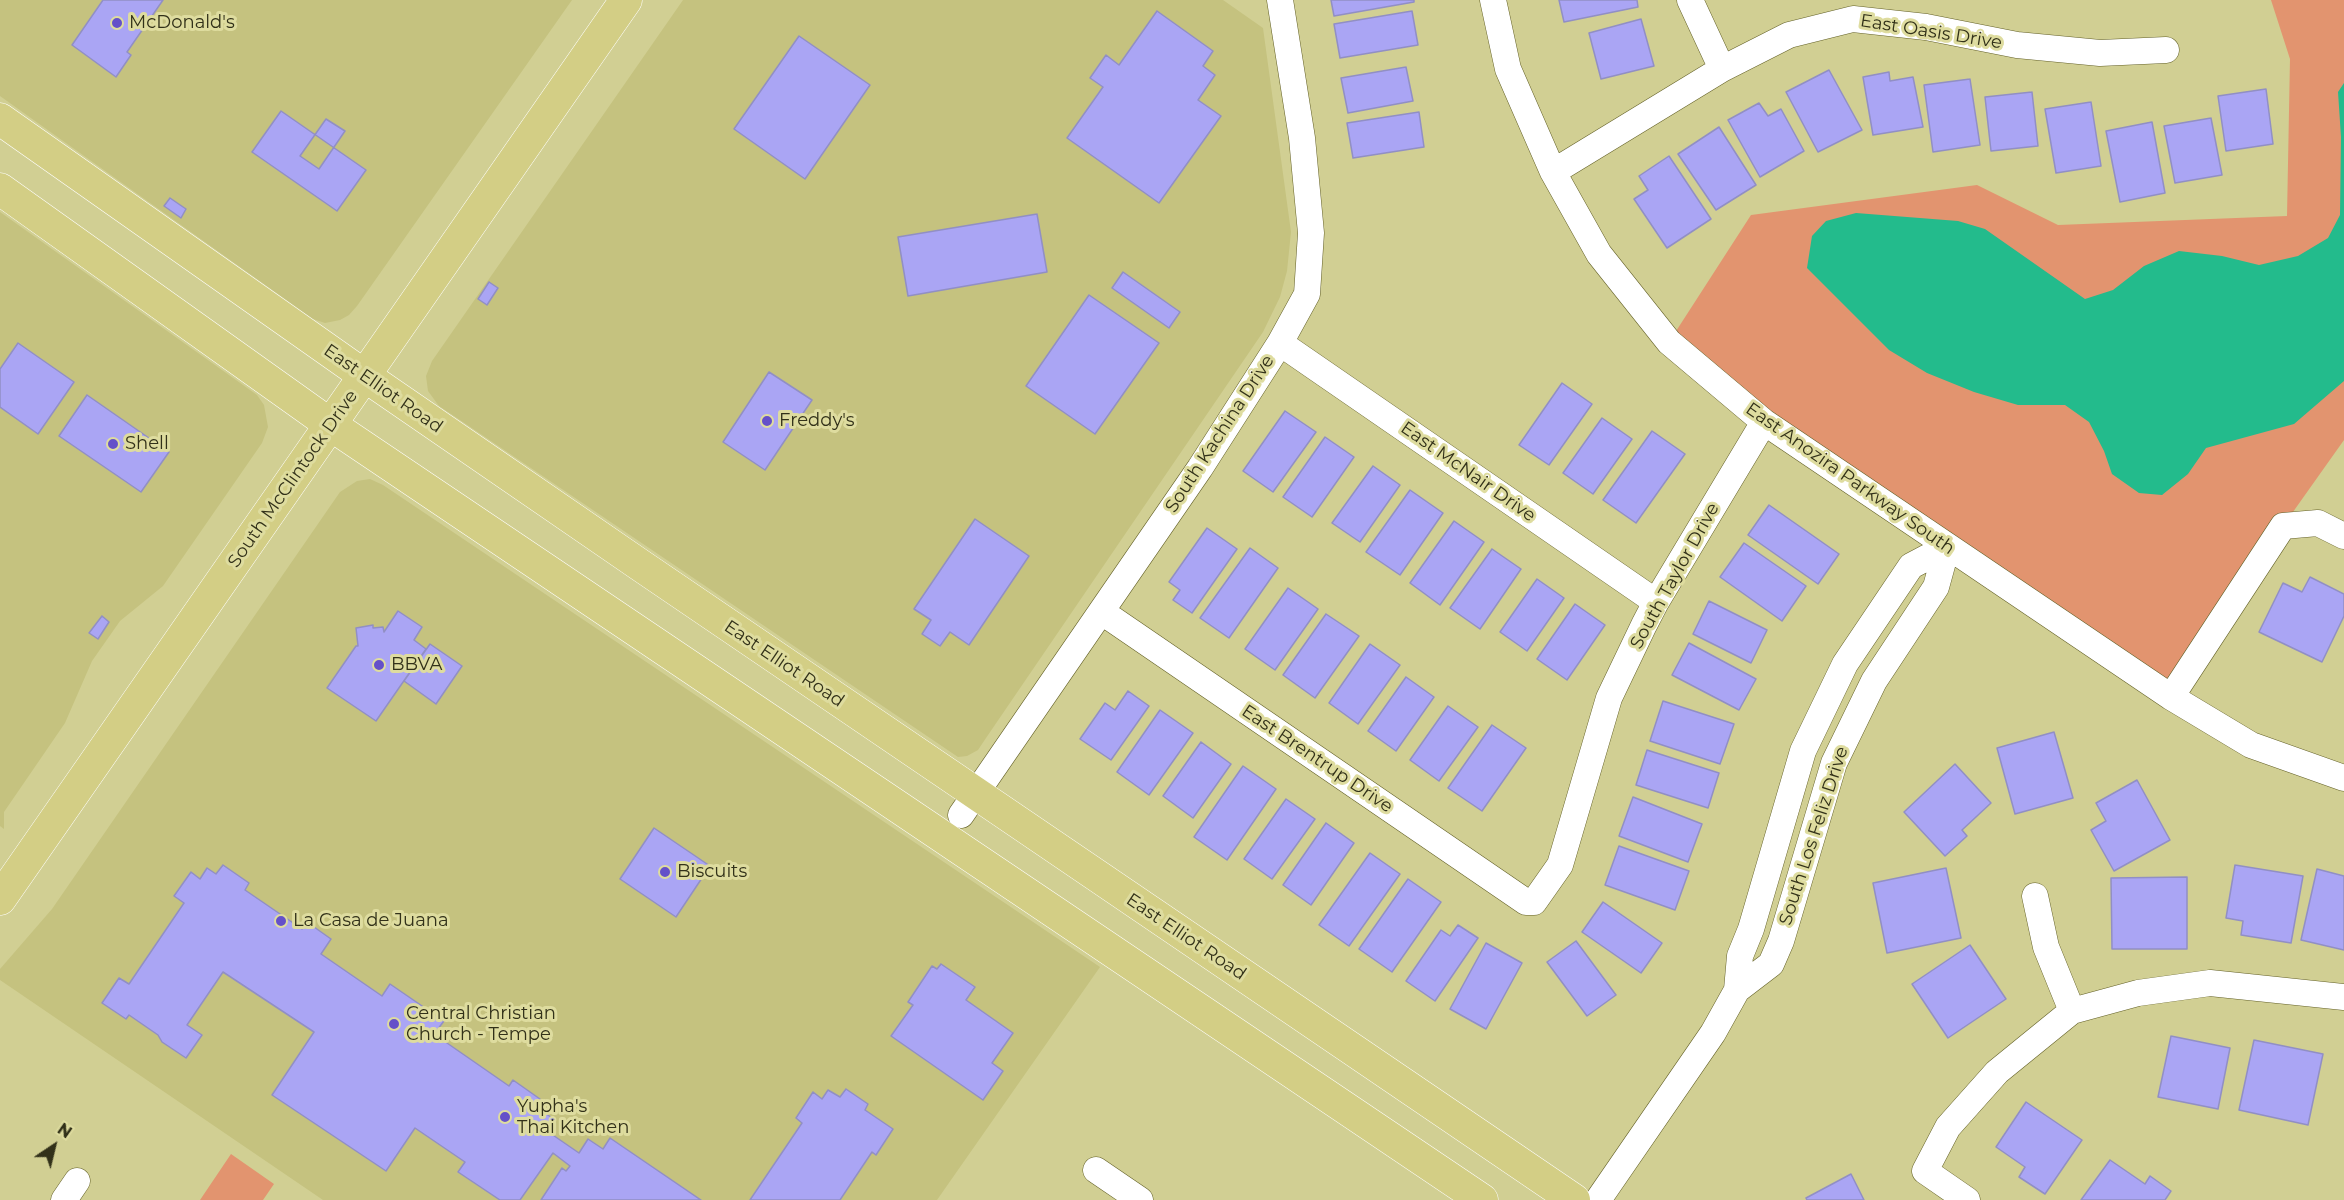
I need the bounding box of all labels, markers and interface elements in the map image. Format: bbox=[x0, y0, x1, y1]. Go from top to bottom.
street label: East Oasis Drive bbox=[1859, 10, 2003, 54]
place label: McDonald's bbox=[129, 12, 235, 34]
marker: McDonald's bbox=[110, 16, 124, 30]
street label: East Elliot Road bbox=[319, 340, 447, 438]
street label: South Kachina Drive bbox=[1161, 351, 1279, 517]
street label: South McClintock Drive bbox=[224, 386, 362, 572]
street label: East Anozira Parkway South bbox=[1741, 398, 1959, 560]
place label: Freddy's bbox=[779, 410, 855, 432]
marker: Freddy's bbox=[760, 414, 774, 428]
street label: East McNair Drive bbox=[1396, 417, 1540, 527]
place label: Shell bbox=[125, 433, 169, 455]
marker: Shell bbox=[106, 437, 120, 451]
street label: South Taylor Drive bbox=[1626, 499, 1724, 653]
street label: East Elliot Road bbox=[720, 616, 848, 712]
place label: BBVA bbox=[391, 654, 442, 676]
marker: BBVA bbox=[372, 658, 386, 672]
street label: East Brentrup Drive bbox=[1237, 700, 1397, 818]
street label: South Los Feliz Drive bbox=[1775, 744, 1853, 928]
place label: Biscuits bbox=[677, 861, 747, 883]
marker: Biscuits bbox=[658, 865, 672, 879]
street label: East Elliot Road bbox=[1122, 889, 1250, 985]
place label: La Casa de Juana bbox=[293, 910, 449, 932]
marker: La Casa de Juana bbox=[274, 914, 288, 928]
place label: Central Christian Church - Tempe bbox=[406, 1003, 556, 1046]
marker: Central Christian Church - Tempe bbox=[387, 1017, 401, 1031]
place label: Yupha's Thai Kitchen bbox=[517, 1096, 629, 1138]
marker: Yupha's Thai Kitchen bbox=[498, 1110, 512, 1124]
north arrow bbox=[24, 1116, 84, 1176]
text: N bbox=[54, 1119, 75, 1142]

